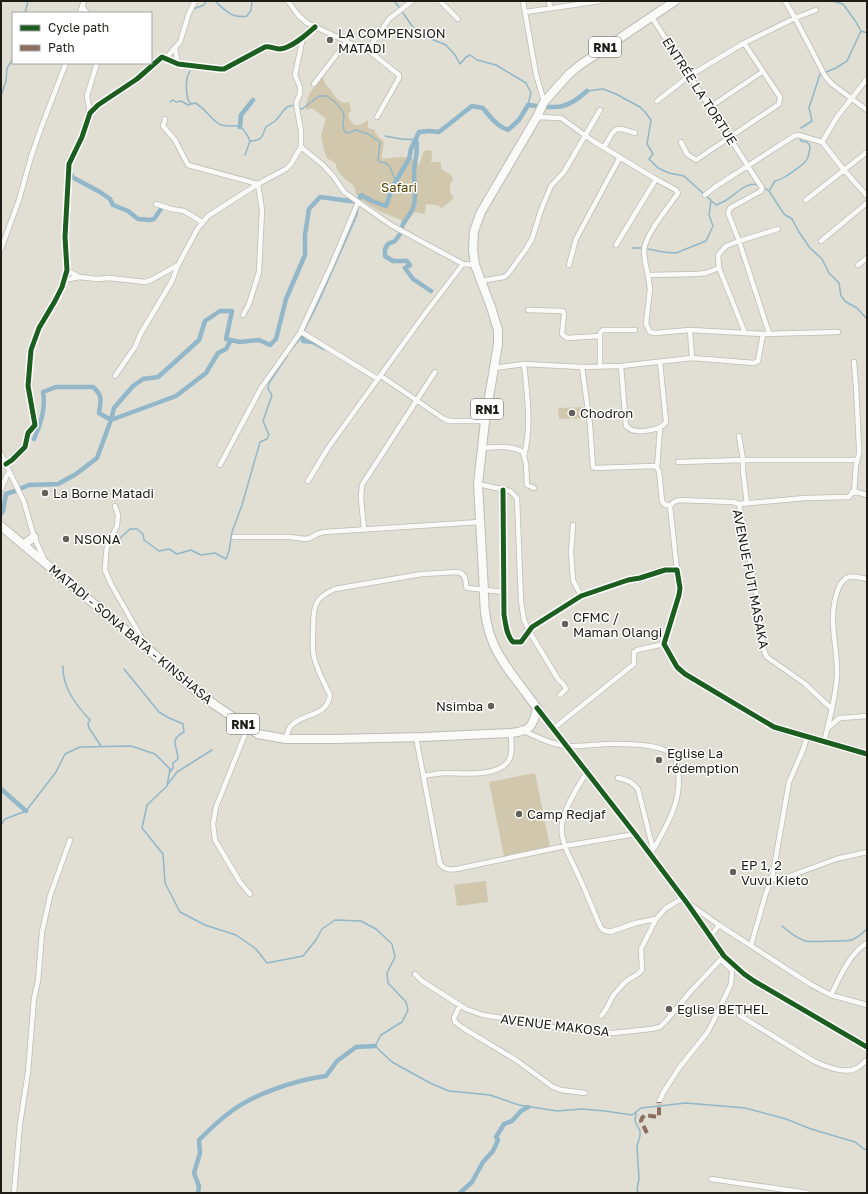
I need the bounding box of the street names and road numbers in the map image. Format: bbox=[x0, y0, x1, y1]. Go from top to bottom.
street label: ENTRÉE LA TORTUE bbox=[659, 34, 741, 148]
road number: RN1 bbox=[589, 37, 621, 57]
road number: RN1 bbox=[471, 399, 503, 419]
street label: AVENUE FUTI MASAKA bbox=[730, 508, 772, 650]
street label: MATADI - SONA BATA - KINSHASA bbox=[46, 561, 216, 707]
road number: RN1 bbox=[227, 714, 259, 734]
street label: AVENUE MAKOSA bbox=[500, 1010, 611, 1040]

